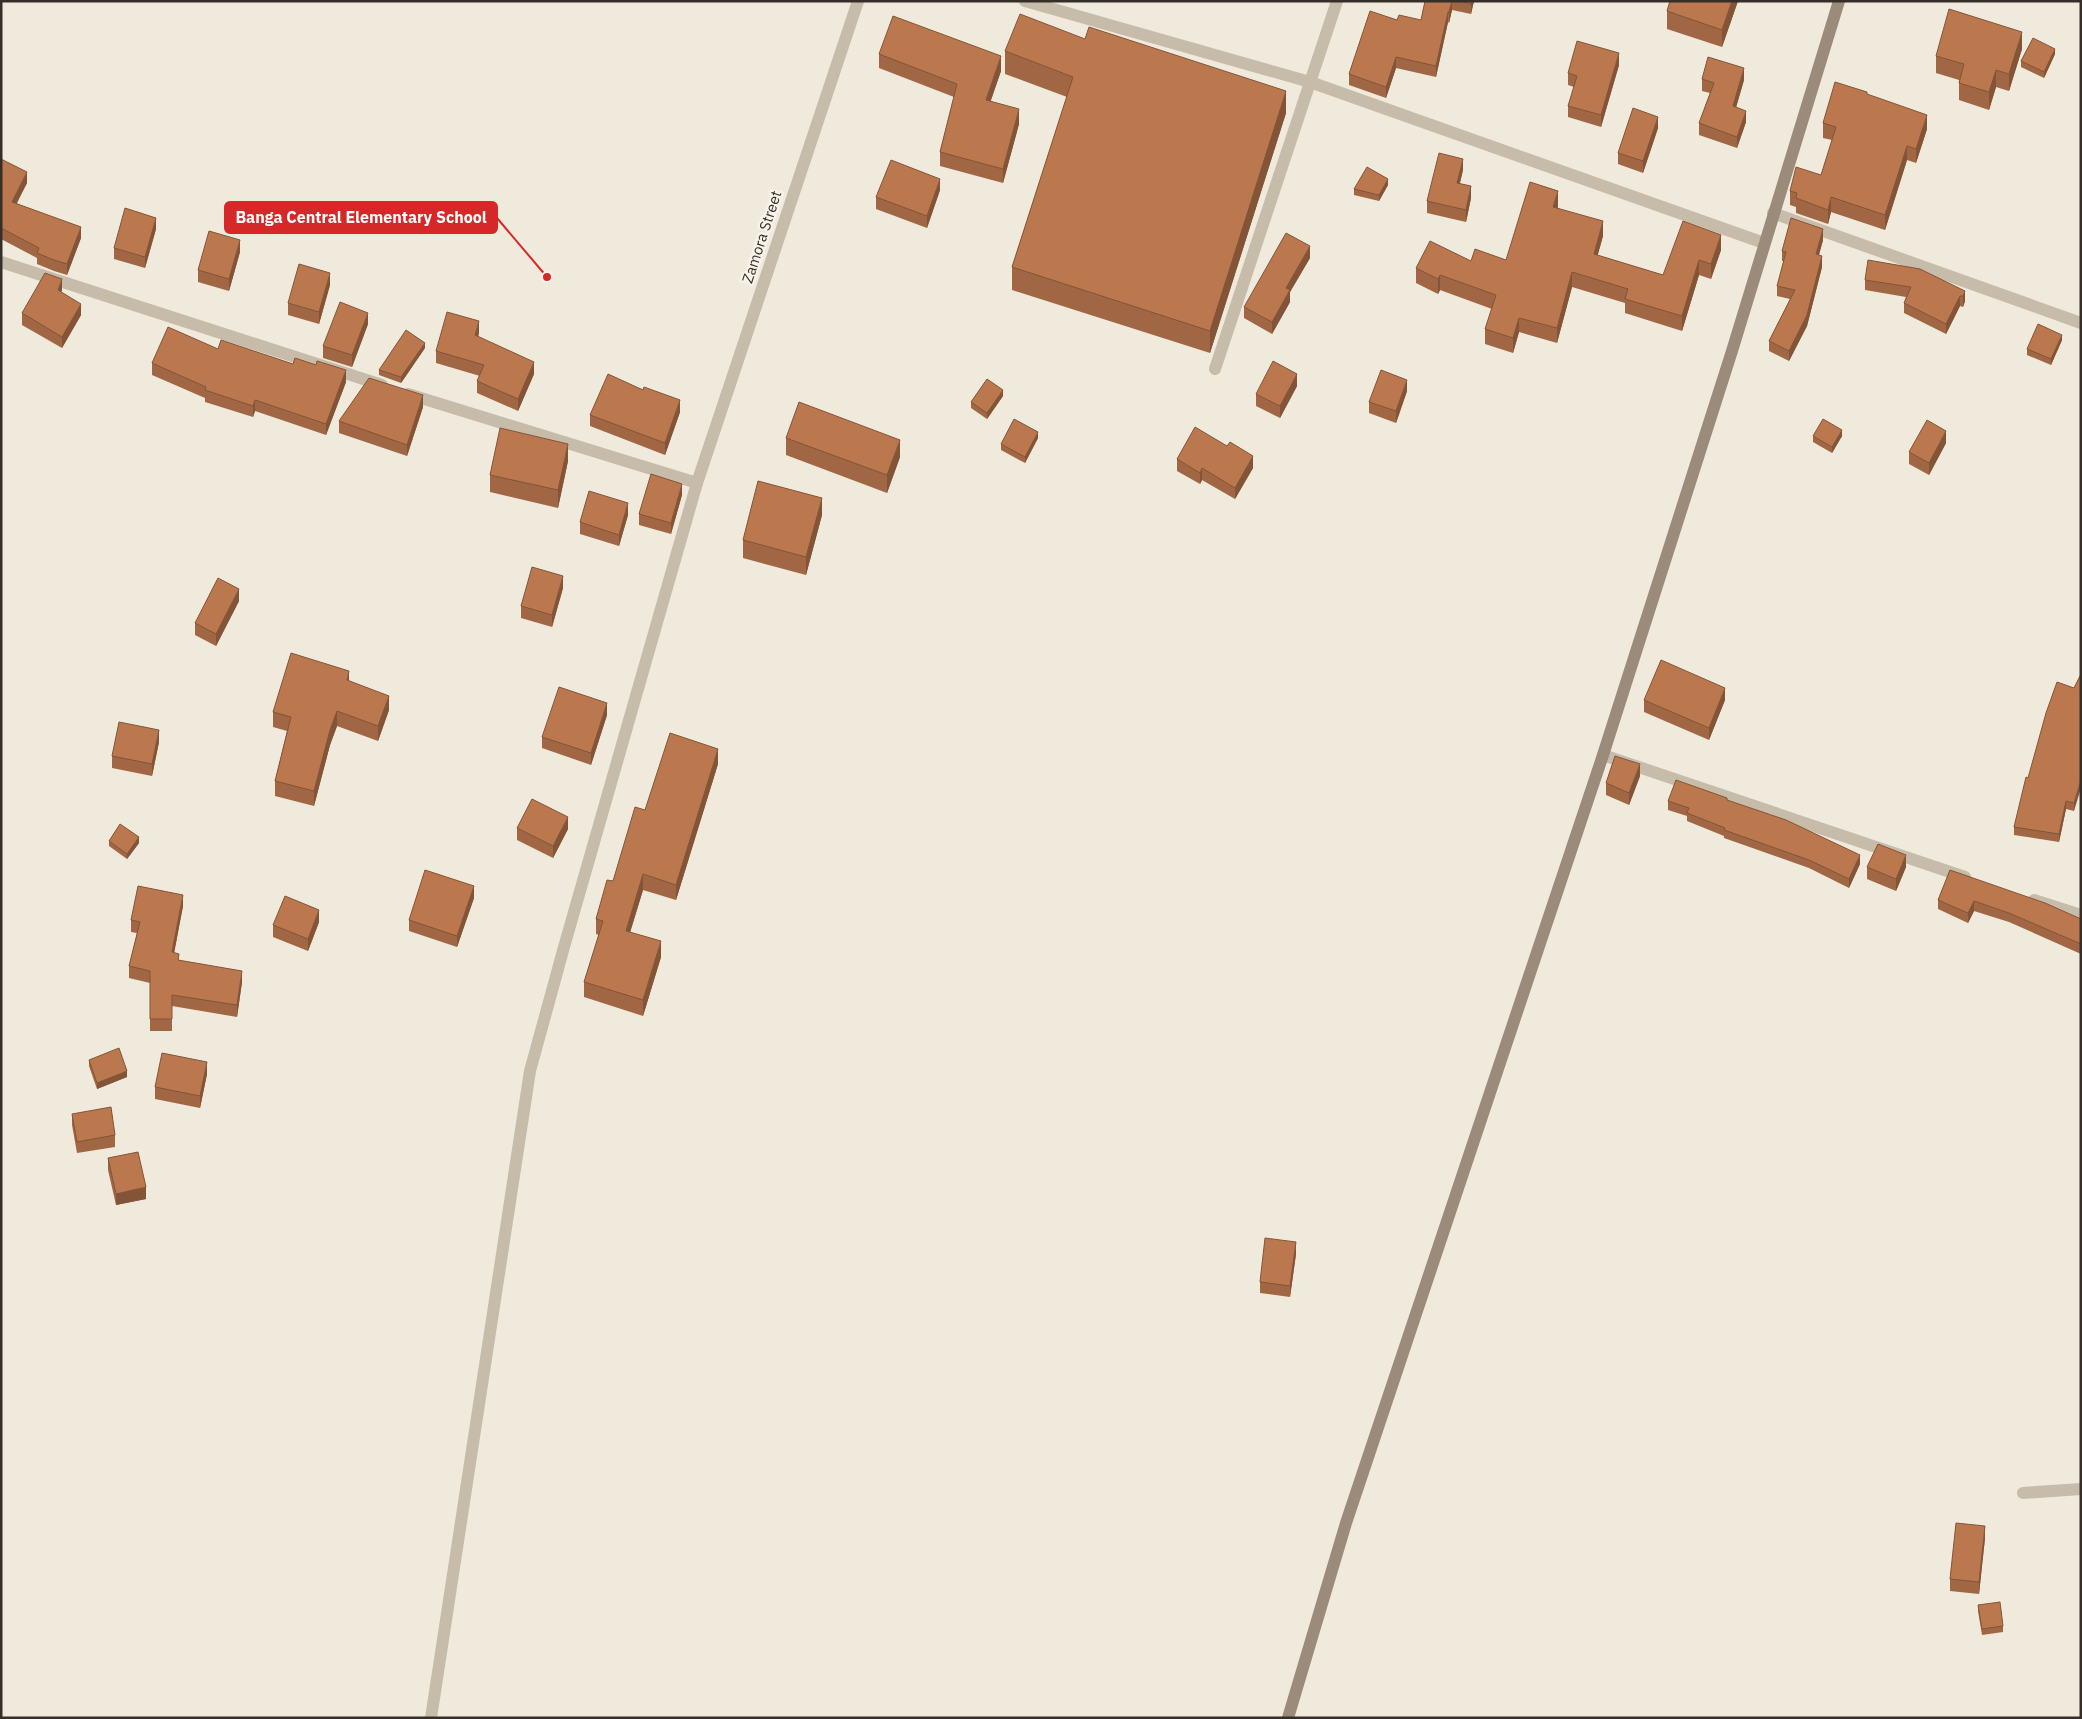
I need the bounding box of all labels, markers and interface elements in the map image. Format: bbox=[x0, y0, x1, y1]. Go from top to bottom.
street label: Zamora Street bbox=[738, 188, 785, 286]
callout: Banga Central Elementary School bbox=[225, 202, 497, 233]
text: Banga Central Elementary School bbox=[235, 207, 487, 227]

